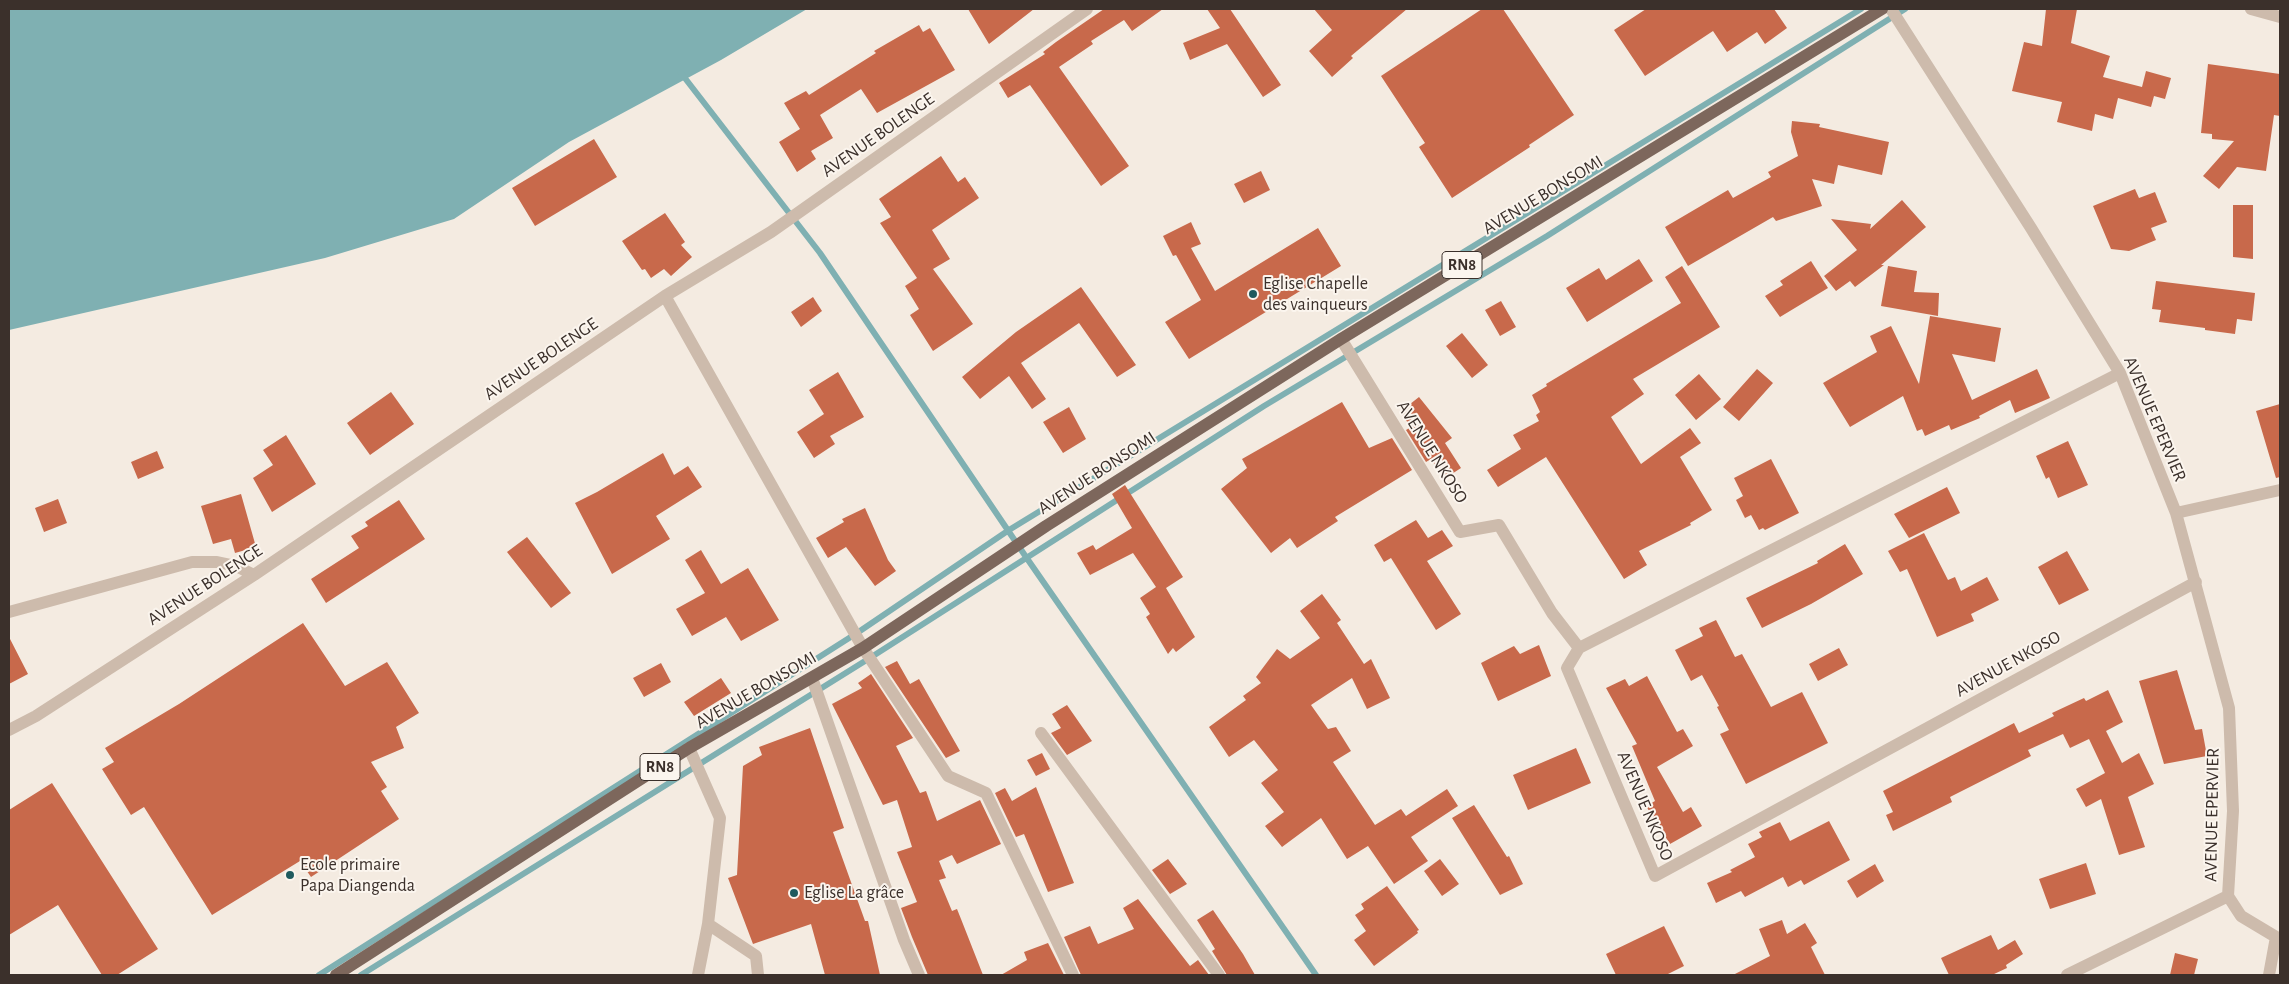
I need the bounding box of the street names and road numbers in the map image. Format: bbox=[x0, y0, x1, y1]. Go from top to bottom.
street label: AVENUE BOLENGE bbox=[817, 88, 939, 182]
street label: AVENUE BONSOMI bbox=[1479, 151, 1607, 239]
road number: RN8 bbox=[1442, 252, 1482, 278]
street label: AVENUE BOLENGE bbox=[480, 313, 602, 405]
street label: AVENUE EPERVIER bbox=[2119, 353, 2191, 485]
street label: AVENUE NKOSO bbox=[1392, 397, 1472, 507]
street label: AVENUE BONSOMI bbox=[1034, 427, 1160, 519]
street label: AVENUE BOLENGE bbox=[143, 540, 267, 630]
street label: AVENUE NKOSO bbox=[1952, 626, 2064, 702]
street label: AVENUE BONSOMI bbox=[692, 647, 820, 733]
street label: AVENUE NKOSO bbox=[1612, 748, 1678, 864]
street label: AVENUE EPERVIER bbox=[2200, 748, 2224, 882]
road number: RN8 bbox=[640, 754, 680, 780]

